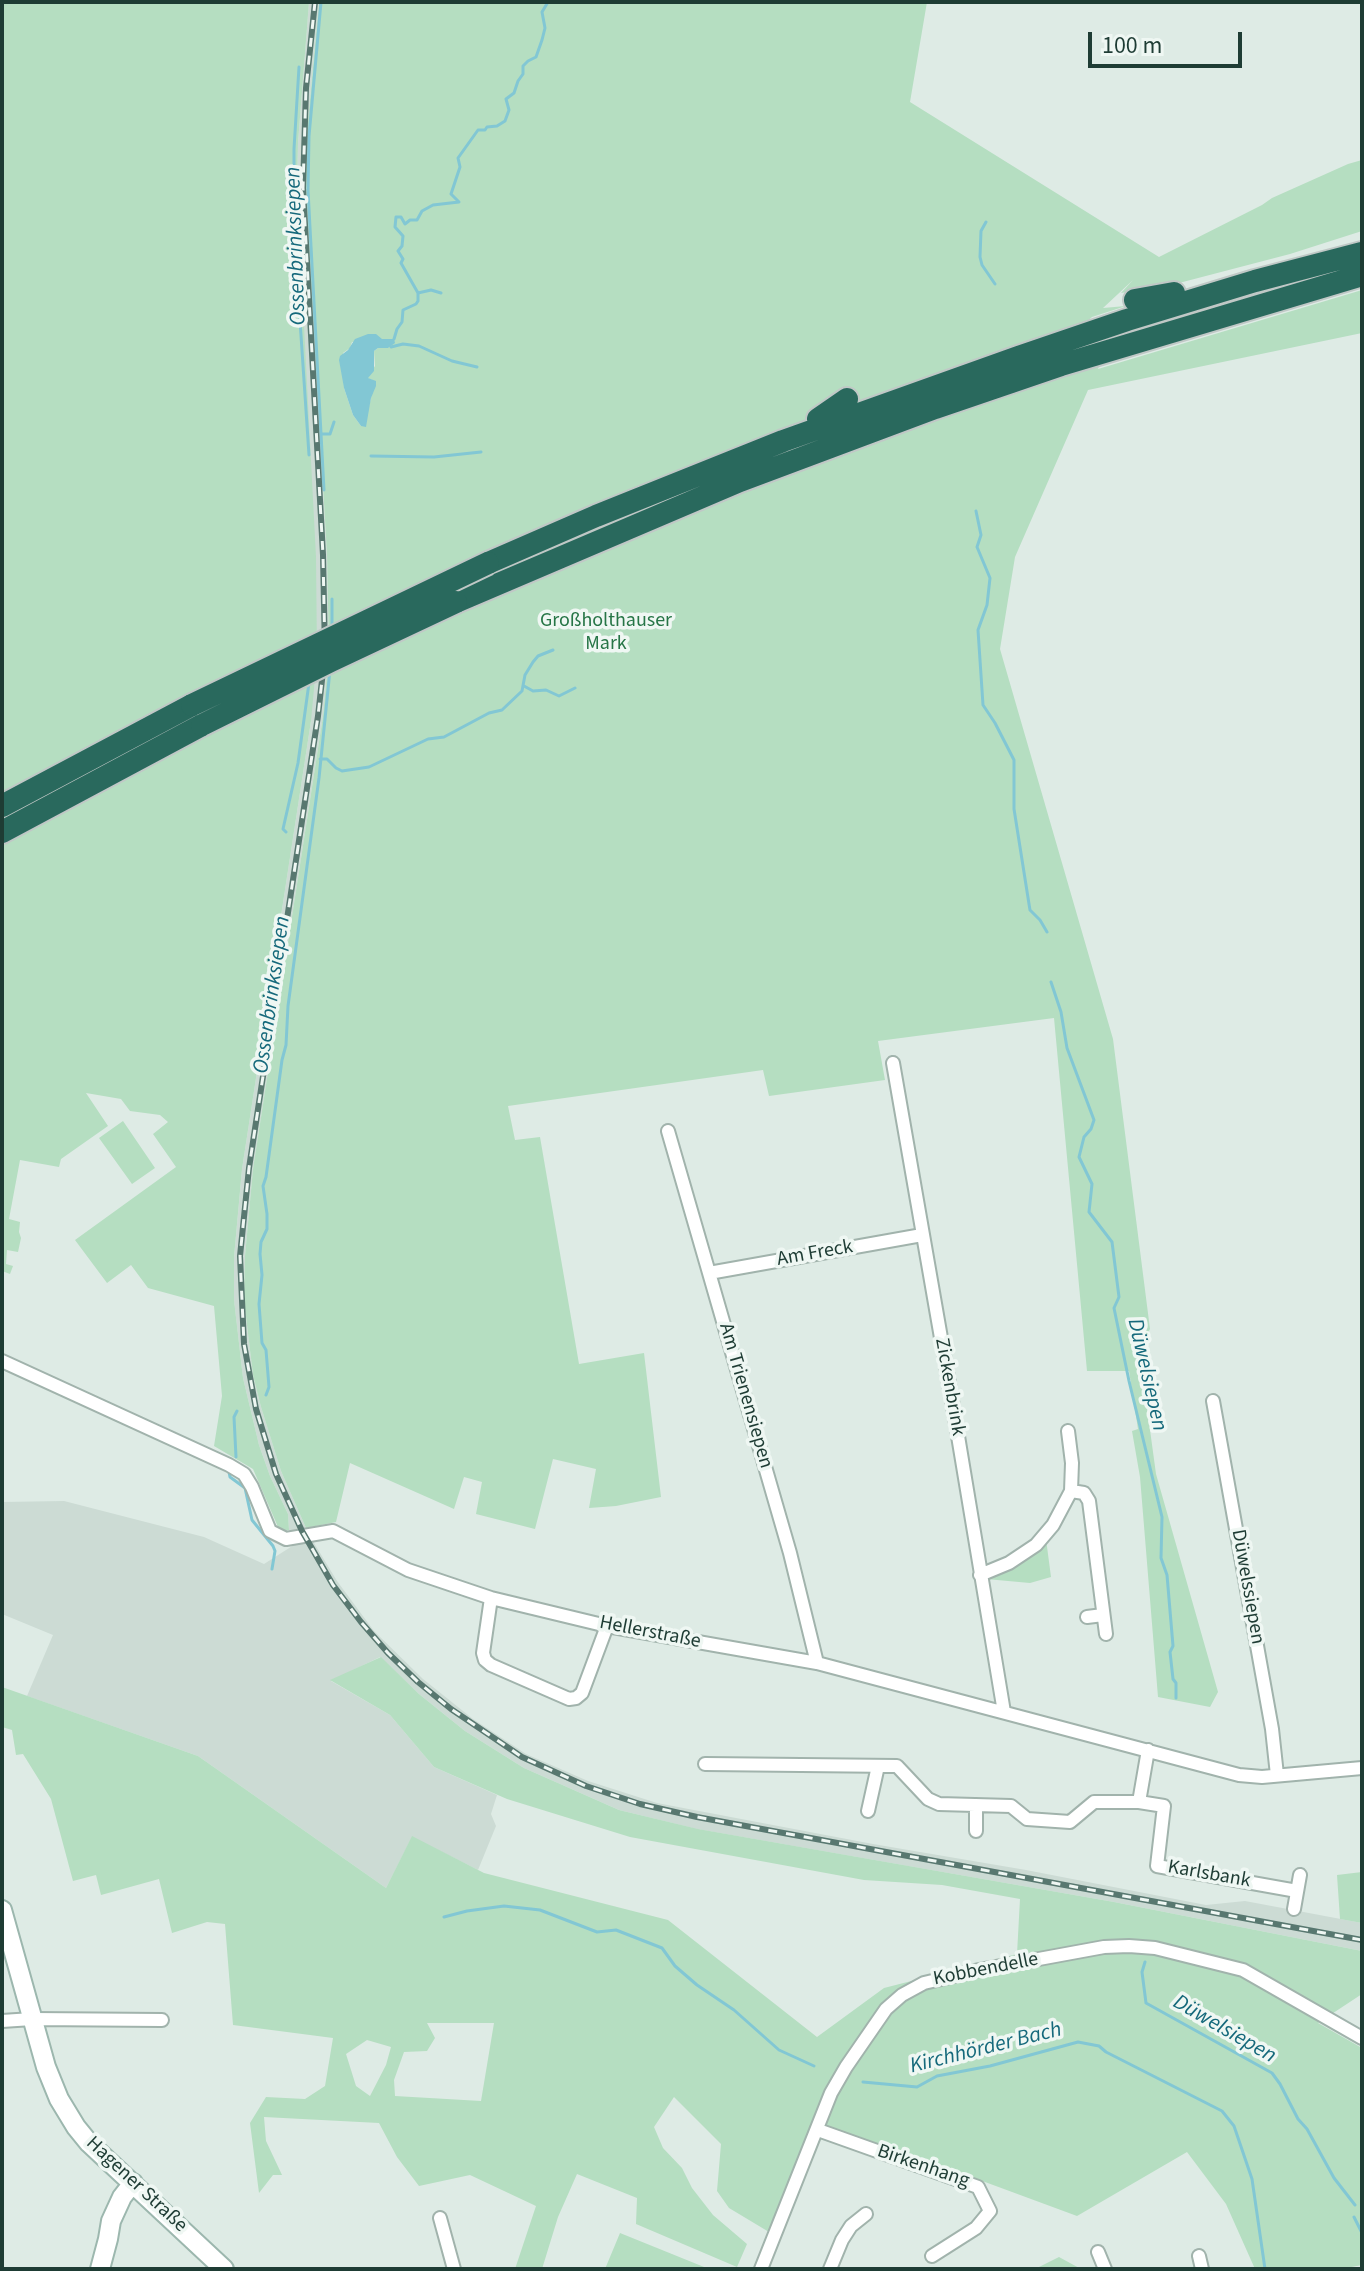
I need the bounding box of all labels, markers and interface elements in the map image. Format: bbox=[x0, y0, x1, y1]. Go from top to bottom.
scale bar bbox=[1092, 16, 1246, 66]
text: 100 m bbox=[1102, 28, 1162, 63]
water label: Ossenbrinksiepen bbox=[281, 166, 313, 326]
park label: Großholthauser Mark bbox=[540, 610, 672, 657]
water label: Ossenbrinksiepen bbox=[249, 915, 297, 1075]
street label: Am Freck bbox=[775, 1236, 855, 1272]
water label: Düwelsiepen bbox=[1120, 1316, 1172, 1434]
street label: Am Trienensiepen bbox=[713, 1321, 777, 1471]
street label: Zickenbrink bbox=[929, 1336, 969, 1438]
street label: Düwelssiepen bbox=[1225, 1528, 1269, 1646]
street label: Hellerstraße bbox=[597, 1611, 703, 1655]
street label: Karlsbank bbox=[1166, 1856, 1252, 1894]
street label: Kobbendelle bbox=[931, 1948, 1041, 1992]
water label: Düwelsiepen bbox=[1168, 1990, 1280, 2070]
water label: Kirchhörder Bach bbox=[907, 2017, 1065, 2081]
street label: Hagener Straße bbox=[80, 2132, 192, 2238]
street label: Birkenhang bbox=[874, 2140, 972, 2194]

